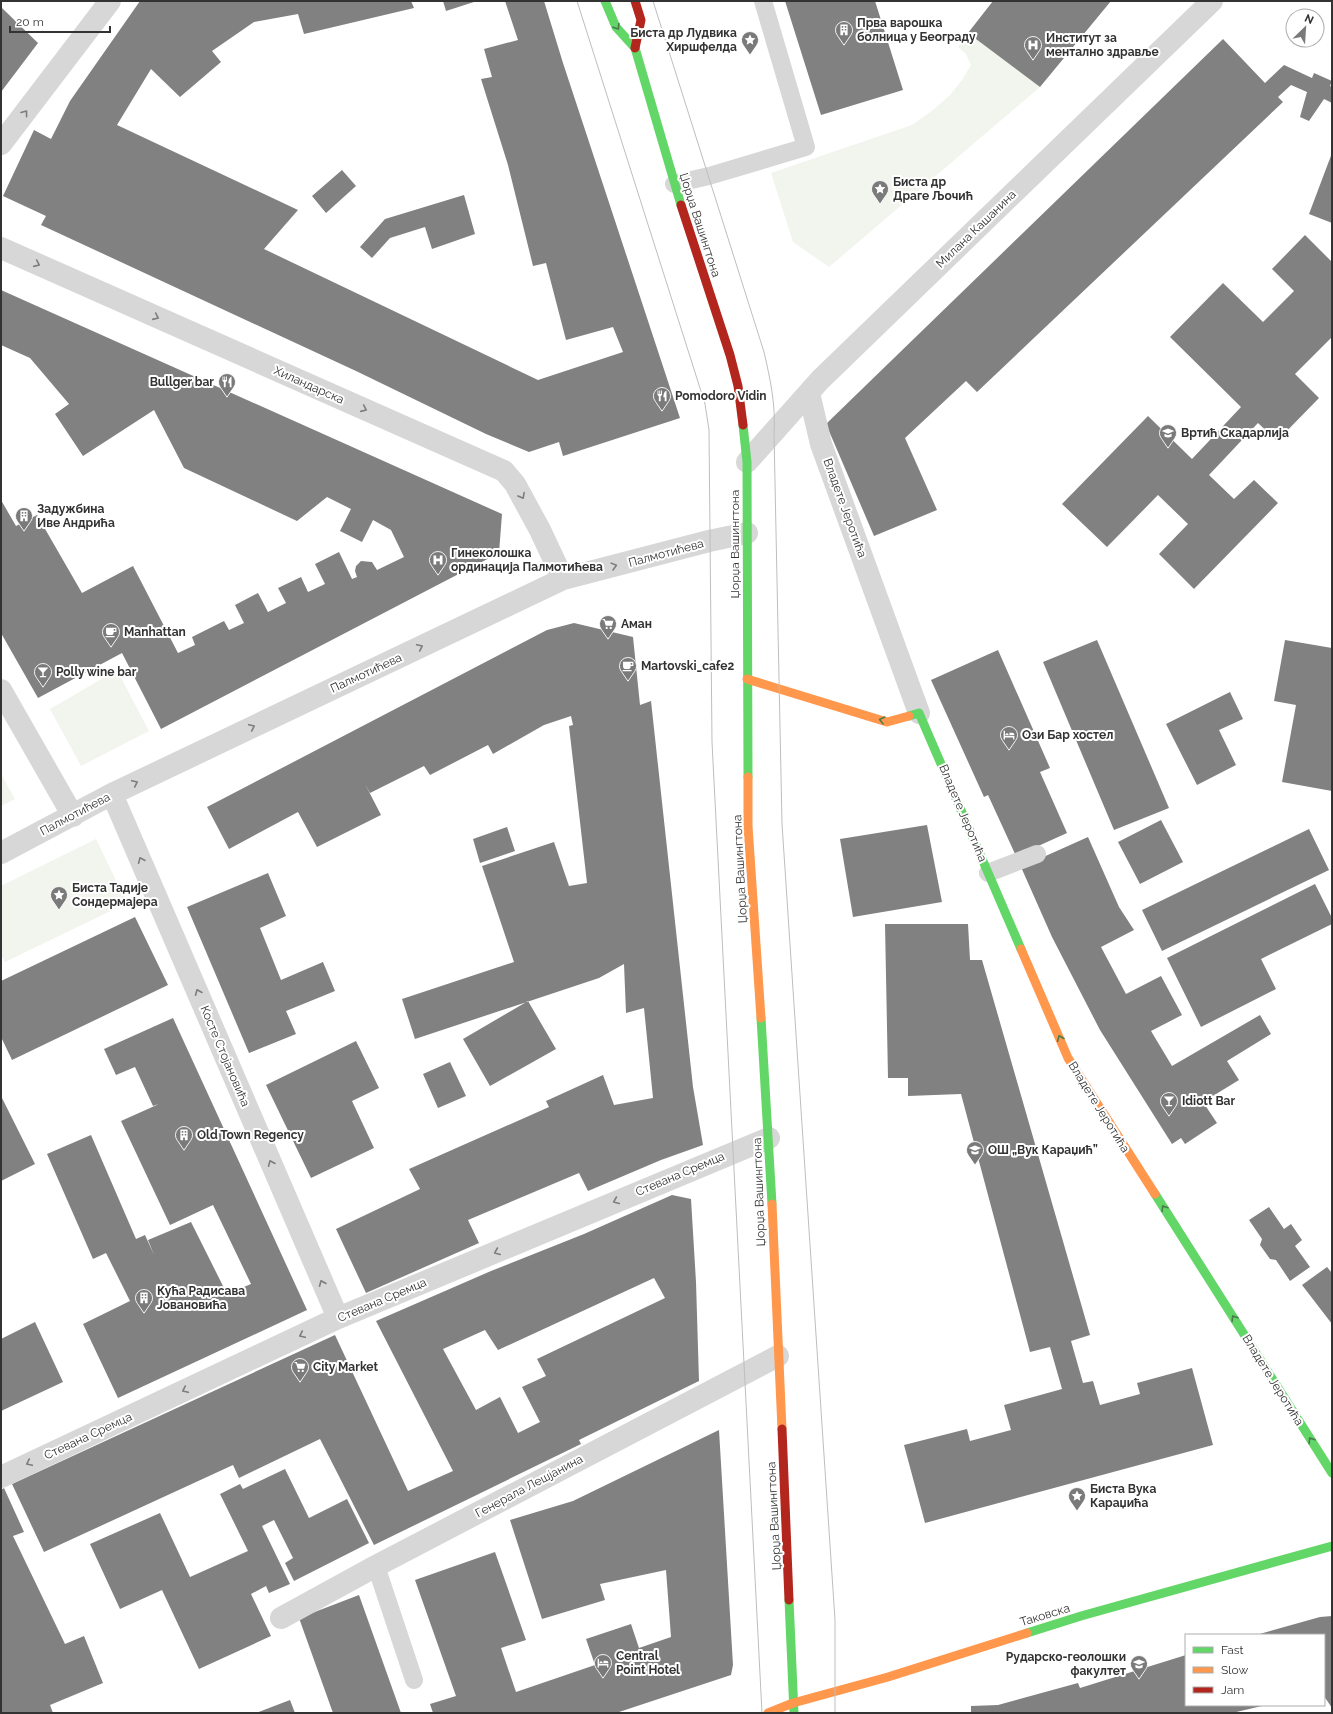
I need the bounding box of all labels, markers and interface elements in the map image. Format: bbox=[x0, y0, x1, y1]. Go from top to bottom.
scale bar bbox=[10, 8, 110, 34]
north arrow bbox=[1285, 8, 1325, 48]
text: N bbox=[1302, 12, 1316, 27]
text: 20 m bbox=[16, 15, 44, 29]
place label: Прва варошка болница у Београду bbox=[857, 16, 976, 44]
building icon: Прва варошка болница у Београду bbox=[834, 20, 854, 45]
one-way arrow bbox=[612, 22, 619, 29]
place label: Биста др Лудвика Хиршфелда bbox=[630, 26, 737, 54]
place icon: Биста др Лудвика Хиршфелда bbox=[740, 30, 760, 55]
place label: Институт за ментално здравље bbox=[1046, 31, 1159, 59]
hospital icon: Институт за ментално здравље bbox=[1023, 35, 1043, 60]
one-way arrow bbox=[20, 111, 27, 118]
street label: Џорџа Вашингтона bbox=[677, 171, 723, 279]
place label: Биста др Драге Љочић bbox=[893, 175, 973, 203]
place icon: Биста др Драге Љочић bbox=[870, 179, 890, 204]
street label: Милана Кашанина bbox=[933, 187, 1019, 271]
one-way arrow bbox=[32, 259, 40, 267]
one-way arrow bbox=[152, 312, 159, 320]
street label: Хиландарска bbox=[272, 363, 346, 407]
restaurant icon: Bullger bar bbox=[217, 372, 237, 397]
place label: Bullger bar bbox=[150, 375, 214, 389]
restaurant icon: Pomodoro Vidin bbox=[652, 386, 672, 411]
place label: Pomodoro Vidin bbox=[675, 389, 767, 403]
one-way arrow bbox=[360, 404, 367, 412]
school or university icon: Вртић Скадарлија bbox=[1158, 423, 1178, 448]
place label: Вртић Скадарлија bbox=[1181, 426, 1289, 440]
street label: Владете Јеротића bbox=[821, 456, 869, 560]
street label: Џорџа Вашингтона bbox=[728, 490, 742, 598]
one-way arrow bbox=[517, 492, 524, 499]
place label: Задужбина Иве Андрића bbox=[37, 502, 115, 530]
building icon: Задужбина Иве Андрића bbox=[14, 506, 34, 531]
street label: Палмотићева bbox=[627, 536, 705, 570]
place label: Гинеколошка ординација Палмотићева bbox=[451, 546, 603, 574]
hospital icon: Гинеколошка ординација Палмотићева bbox=[428, 550, 448, 575]
one-way arrow bbox=[610, 562, 617, 571]
supermarket icon: Аман bbox=[598, 614, 618, 639]
place label: Аман bbox=[621, 617, 652, 631]
cafe icon: Manhattan bbox=[101, 622, 121, 647]
place label: Manhattan bbox=[124, 625, 186, 639]
one-way arrow bbox=[416, 644, 423, 652]
street label: Палмотићева bbox=[328, 650, 404, 696]
cafe icon: Martovski_cafe2 bbox=[618, 656, 638, 681]
place label: Martovski_cafe2 bbox=[641, 659, 734, 673]
bar icon: Polly wine bar bbox=[33, 662, 53, 687]
place label: Polly wine bar bbox=[56, 665, 137, 679]
one-way arrow bbox=[878, 716, 885, 725]
one-way arrow bbox=[248, 724, 255, 732]
hotel icon: Ози Бар хостел bbox=[999, 725, 1019, 750]
place label: Ози Бар хостел bbox=[1022, 728, 1113, 742]
street label: Владете Јеротића bbox=[936, 762, 990, 864]
one-way arrow bbox=[130, 780, 138, 788]
street label: Палмотићева bbox=[38, 790, 112, 838]
street label: Џорџа Вашингтона bbox=[730, 814, 750, 924]
one-way arrow bbox=[138, 856, 146, 864]
place label: Биста Тадије Сондермајера bbox=[72, 881, 158, 909]
place icon: Биста Тадије Сондермајера bbox=[49, 885, 69, 910]
one-way arrow bbox=[195, 989, 203, 997]
street label: Косте Стојановића bbox=[197, 1003, 253, 1109]
one-way arrow bbox=[1056, 1035, 1064, 1042]
street label: Владете Јеротића bbox=[1065, 1059, 1133, 1155]
bar icon: Idiott Bar bbox=[1159, 1091, 1179, 1116]
place label: Idiott Bar bbox=[1182, 1094, 1235, 1108]
building icon: Old Town Regency bbox=[174, 1125, 194, 1150]
place label: Old Town Regency bbox=[197, 1128, 304, 1142]
street label: Џорџа Вашингтона bbox=[750, 1137, 768, 1247]
school or university icon: ОШ „Вук Караџић” bbox=[965, 1140, 985, 1165]
place label: ОШ „Вук Караџић” bbox=[988, 1143, 1098, 1157]
street label: Стевана Сремца bbox=[633, 1149, 727, 1199]
one-way arrow bbox=[268, 1160, 276, 1168]
one-way arrow bbox=[613, 1196, 621, 1204]
one-way arrow bbox=[1162, 1206, 1169, 1213]
one-way arrow bbox=[493, 1247, 500, 1255]
street label: Стевана Сремца bbox=[335, 1275, 429, 1325]
one-way arrow bbox=[319, 1279, 327, 1286]
place label: Кућа Радисава Јовановића bbox=[157, 1284, 245, 1312]
building icon: Кућа Радисава Јовановића bbox=[134, 1288, 154, 1313]
one-way arrow bbox=[1231, 1315, 1239, 1322]
one-way arrow bbox=[299, 1330, 307, 1338]
street label: Владете Јеротића bbox=[1239, 1332, 1307, 1428]
supermarket icon: City Market bbox=[290, 1357, 310, 1382]
place label: City Market bbox=[313, 1360, 378, 1374]
one-way arrow bbox=[181, 1385, 189, 1393]
street label: Стевана Сремца bbox=[42, 1410, 134, 1462]
one-way arrow bbox=[1308, 1437, 1316, 1444]
street label: Генерала Лешјанина bbox=[473, 1452, 585, 1520]
one-way arrow bbox=[26, 1458, 33, 1466]
street label: Џорџа Вашингтона bbox=[764, 1461, 784, 1571]
place label: Биста Вука Караџића bbox=[1090, 1482, 1156, 1510]
place icon: Биста Вука Караџића bbox=[1067, 1486, 1087, 1511]
street label: Таковска bbox=[1018, 1601, 1072, 1629]
legend bbox=[1185, 1634, 1325, 1706]
text: Fast bbox=[1221, 1643, 1244, 1657]
place label: Central Point Hotel bbox=[616, 1649, 680, 1677]
place label: Рударско-геолошки факултет bbox=[1006, 1650, 1126, 1678]
hotel icon: Central Point Hotel bbox=[593, 1653, 613, 1678]
school or university icon: Рударско-геолошки факултет bbox=[1129, 1654, 1149, 1679]
text: Slow bbox=[1221, 1663, 1248, 1677]
text: Jam bbox=[1221, 1683, 1244, 1697]

